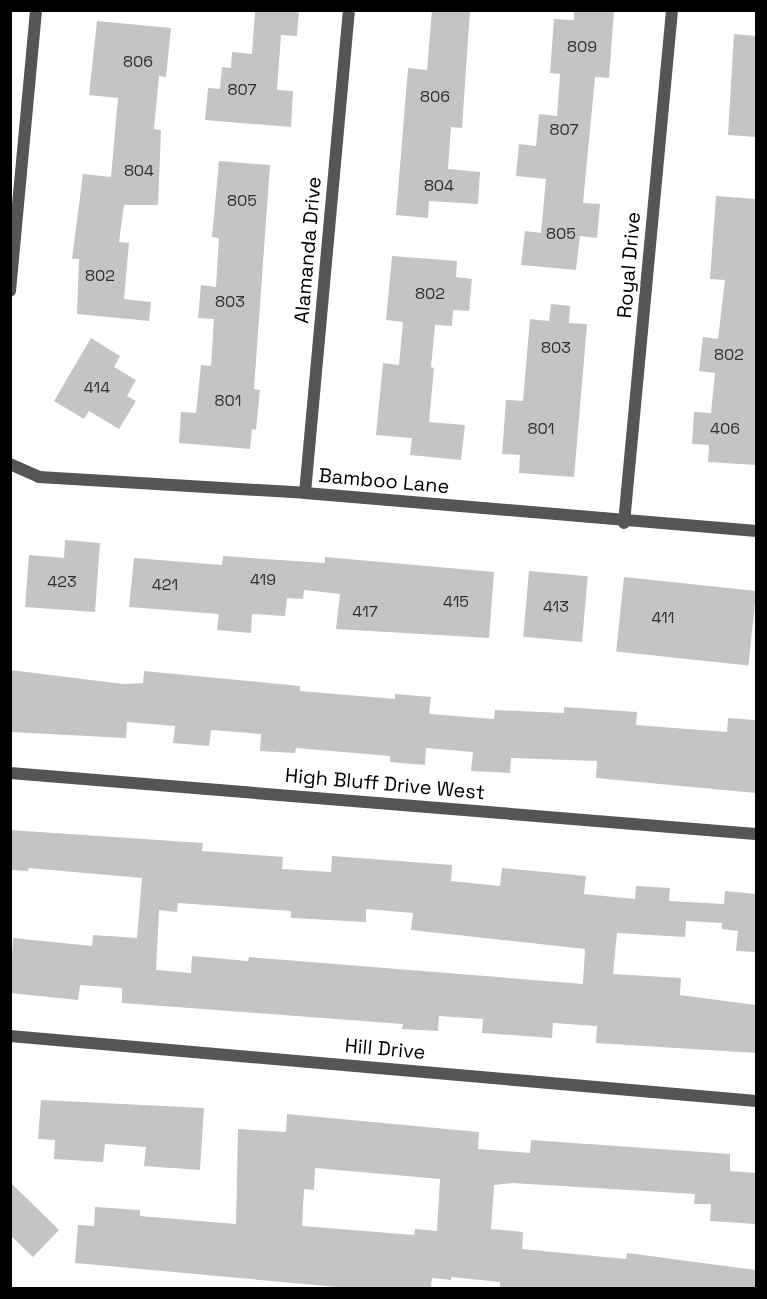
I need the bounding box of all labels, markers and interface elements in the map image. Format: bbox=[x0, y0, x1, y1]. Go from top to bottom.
house number: 809 bbox=[567, 37, 597, 57]
house number: 806 bbox=[123, 52, 153, 72]
house number: 807 bbox=[228, 80, 256, 100]
house number: 806 bbox=[420, 87, 450, 107]
house number: 807 bbox=[550, 120, 578, 140]
house number: 804 bbox=[124, 161, 154, 181]
street label: Alamanda Drive bbox=[290, 176, 326, 324]
house number: 804 bbox=[424, 176, 454, 196]
house number: 805 bbox=[227, 191, 257, 211]
street label: Royal Drive bbox=[612, 211, 646, 319]
house number: 805 bbox=[546, 224, 576, 244]
house number: 802 bbox=[85, 266, 115, 286]
house number: 802 bbox=[415, 284, 445, 304]
house number: 803 bbox=[215, 292, 245, 312]
house number: 803 bbox=[541, 338, 571, 358]
house number: 802 bbox=[714, 345, 744, 365]
house number: 414 bbox=[84, 378, 110, 398]
house number: 801 bbox=[215, 391, 241, 411]
house number: 801 bbox=[528, 419, 554, 439]
house number: 406 bbox=[710, 419, 740, 439]
street label: Bamboo Lane bbox=[318, 463, 450, 499]
house number: 419 bbox=[250, 570, 276, 590]
house number: 423 bbox=[47, 572, 77, 592]
house number: 421 bbox=[152, 575, 178, 595]
house number: 415 bbox=[443, 592, 469, 612]
house number: 413 bbox=[543, 597, 569, 617]
house number: 417 bbox=[352, 602, 378, 622]
house number: 411 bbox=[652, 608, 674, 628]
street label: High Bluff Drive West bbox=[284, 763, 486, 805]
street label: Hill Drive bbox=[344, 1034, 426, 1064]

